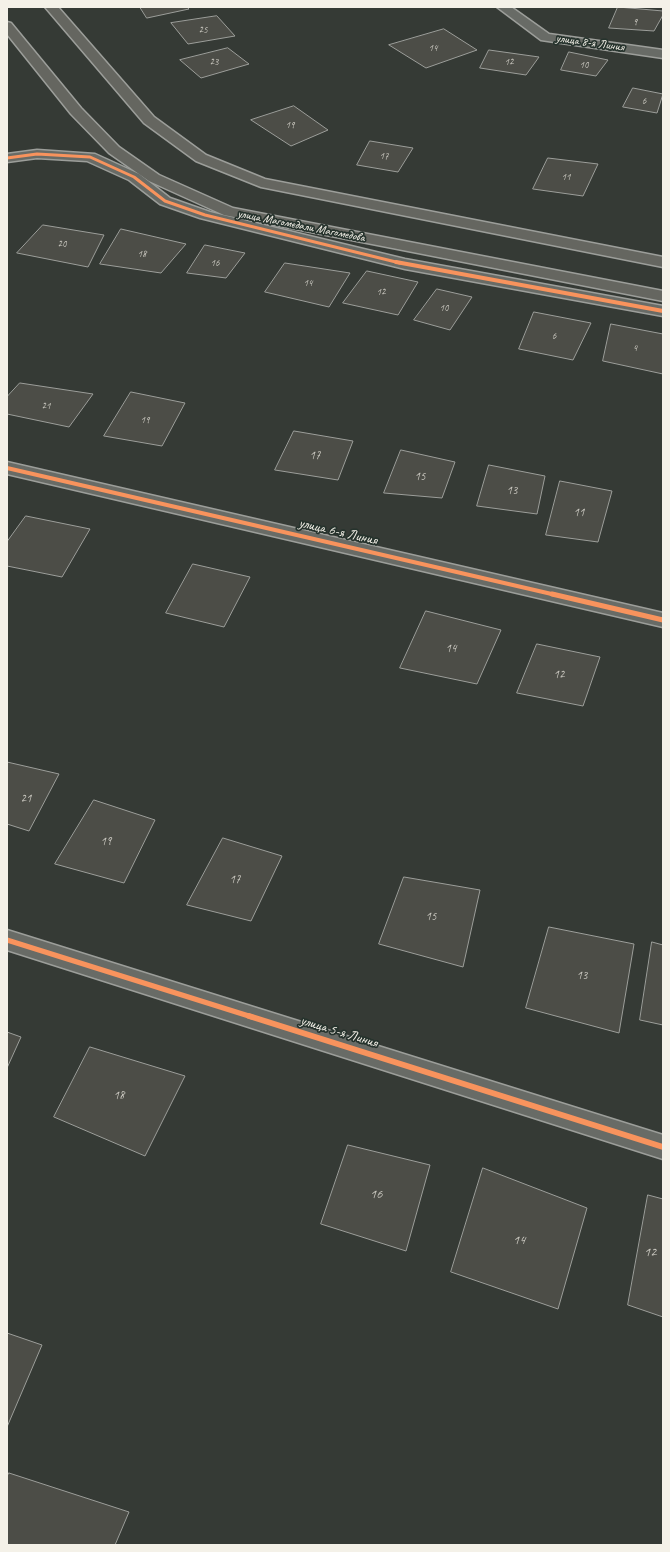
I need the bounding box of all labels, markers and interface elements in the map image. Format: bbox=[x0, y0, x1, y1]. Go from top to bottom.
house number: 9 bbox=[633, 16, 637, 28]
house number: 25 bbox=[199, 24, 207, 36]
street label: улица 8-я Линия bbox=[555, 31, 625, 55]
house number: 14 bbox=[429, 42, 437, 54]
house number: 23 bbox=[210, 56, 218, 68]
house number: 12 bbox=[505, 56, 513, 68]
house number: 10 bbox=[580, 59, 588, 71]
house number: 6 bbox=[642, 95, 646, 107]
house number: 19 bbox=[286, 119, 294, 131]
house number: 17 bbox=[380, 150, 388, 162]
house number: 11 bbox=[562, 171, 570, 183]
street label: улица Магомедали Магомедова bbox=[236, 207, 366, 245]
house number: 20 bbox=[58, 238, 66, 250]
house number: 18 bbox=[138, 248, 146, 260]
house number: 16 bbox=[211, 257, 219, 269]
house number: 14 bbox=[304, 277, 312, 289]
house number: 12 bbox=[377, 286, 385, 298]
house number: 10 bbox=[440, 302, 448, 314]
house number: 6 bbox=[552, 330, 556, 342]
house number: 4 bbox=[633, 342, 637, 354]
house number: 21 bbox=[42, 400, 50, 412]
house number: 19 bbox=[141, 414, 149, 426]
house number: 17 bbox=[310, 449, 320, 463]
house number: 15 bbox=[415, 470, 425, 484]
house number: 13 bbox=[507, 484, 517, 498]
house number: 11 bbox=[574, 506, 584, 520]
street label: улица 6-я Линия bbox=[297, 515, 379, 549]
house number: 14 bbox=[446, 642, 456, 656]
house number: 12 bbox=[554, 668, 564, 682]
house number: 21 bbox=[21, 792, 31, 806]
house number: 19 bbox=[101, 835, 111, 849]
house number: 17 bbox=[230, 873, 240, 887]
house number: 15 bbox=[426, 910, 436, 924]
house number: 13 bbox=[577, 969, 587, 983]
street label: улица 5-я Линия bbox=[298, 1012, 380, 1052]
house number: 18 bbox=[114, 1089, 124, 1103]
house number: 16 bbox=[370, 1186, 382, 1202]
house number: 14 bbox=[513, 1232, 525, 1248]
house number: 12 bbox=[644, 1244, 656, 1260]

